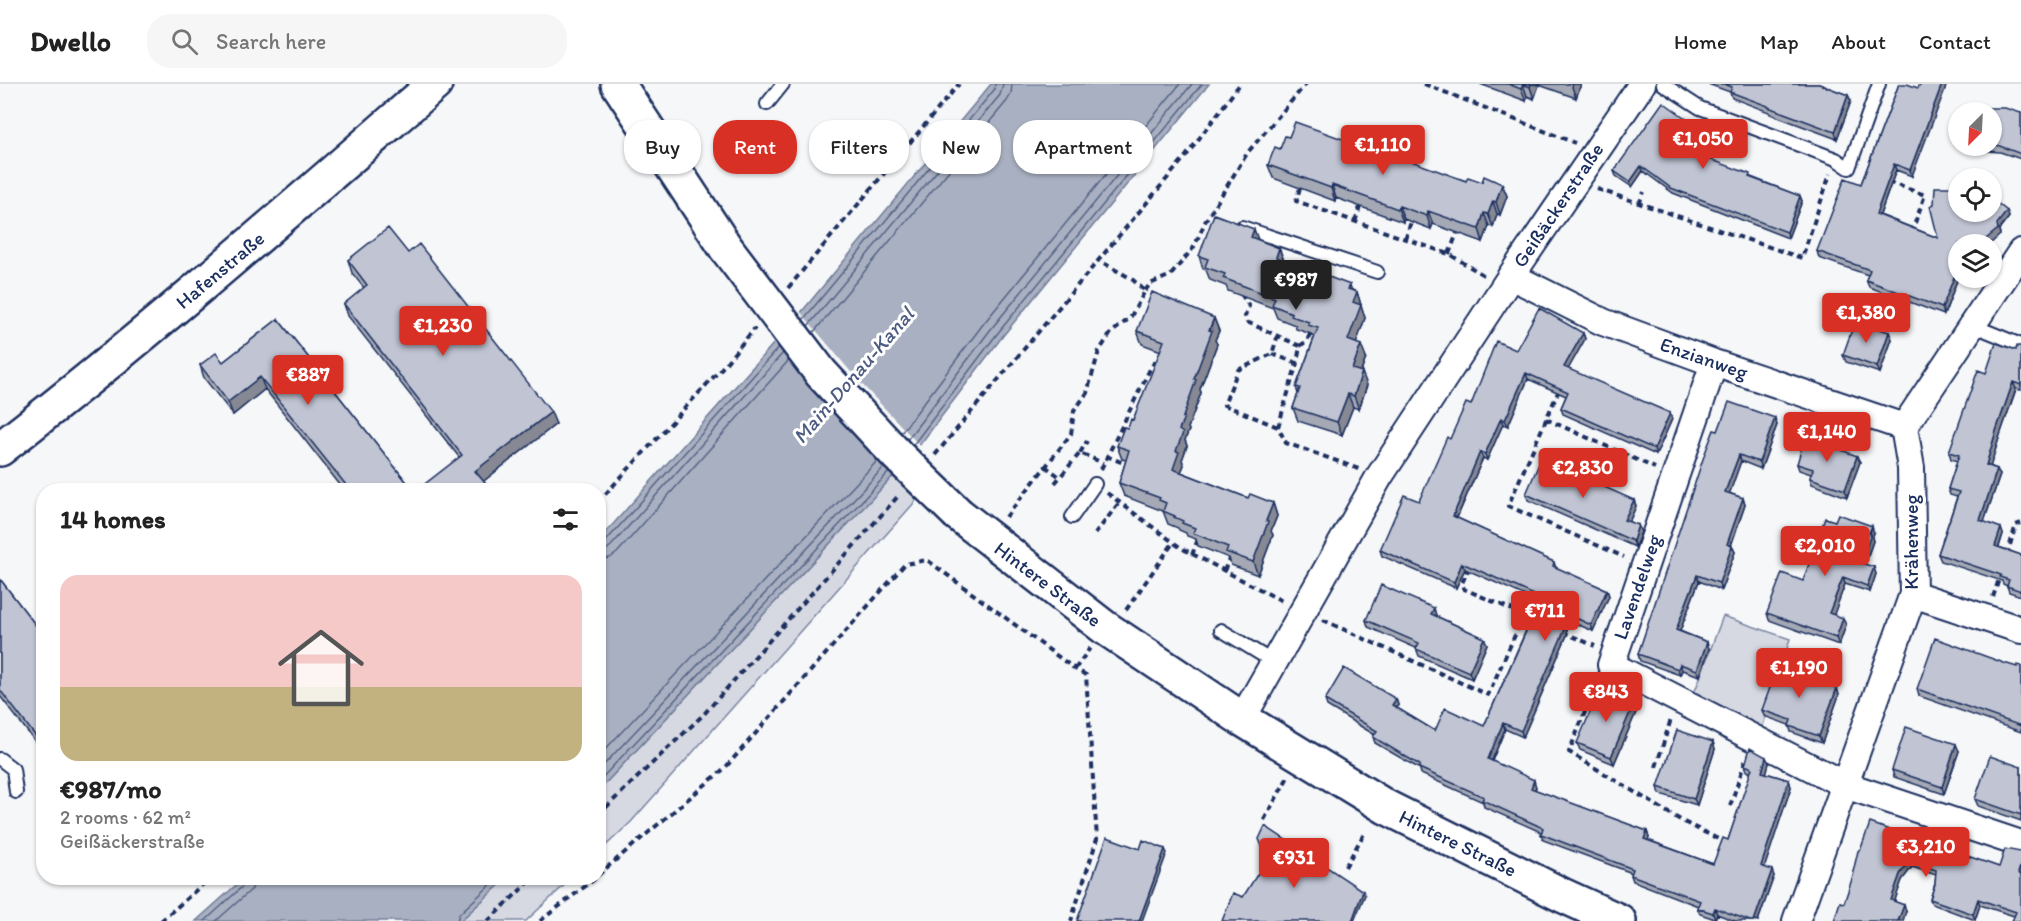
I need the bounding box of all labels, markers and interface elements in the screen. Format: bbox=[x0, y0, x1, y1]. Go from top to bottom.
search box bbox=[147, 14, 567, 68]
text: Dwello bbox=[30, 24, 111, 58]
icon: search bbox=[168, 25, 201, 58]
text: Search here bbox=[216, 28, 326, 55]
text: Home bbox=[1674, 29, 1727, 54]
text: Map bbox=[1760, 29, 1799, 54]
text: About bbox=[1832, 29, 1886, 54]
text: Contact bbox=[1919, 29, 1991, 54]
north arrow bbox=[1948, 102, 2002, 156]
map controls bbox=[1948, 102, 2002, 288]
pin: €1,050 bbox=[1654, 119, 1752, 170]
chip: Buy bbox=[624, 120, 701, 174]
chip: Rent bbox=[713, 120, 797, 174]
chip: Filters bbox=[809, 120, 909, 174]
chip: New bbox=[921, 120, 1001, 174]
chip: Apartment bbox=[1013, 120, 1153, 174]
pin: €1,110 bbox=[1334, 125, 1432, 176]
text: €1,050 bbox=[1673, 126, 1733, 150]
text: €1,110 bbox=[1355, 132, 1411, 156]
street label: Geißäckerstraße bbox=[1508, 138, 1608, 272]
button: locate bbox=[1948, 168, 2002, 222]
street label: Hafenstraße bbox=[171, 226, 269, 314]
button: layers bbox=[1948, 234, 2002, 288]
pin: €987 bbox=[1260, 260, 1332, 311]
text: €987 bbox=[1275, 267, 1317, 291]
pin: €1,380 bbox=[1817, 293, 1915, 344]
water label: Main-Donau-Kanal bbox=[787, 300, 920, 448]
text: €1,380 bbox=[1836, 300, 1896, 324]
pin: €1,230 bbox=[394, 306, 492, 357]
text: €1,230 bbox=[413, 313, 473, 337]
street label: Enzianweg bbox=[1657, 332, 1752, 384]
pin: €887 bbox=[272, 355, 344, 406]
text: €887 bbox=[286, 362, 330, 386]
pin: €1,140 bbox=[1778, 412, 1876, 463]
text: €1,140 bbox=[1797, 419, 1857, 443]
pin: €2,830 bbox=[1534, 448, 1632, 499]
text: €2,830 bbox=[1553, 455, 1613, 479]
street label: Krähenweg bbox=[1899, 494, 1923, 590]
text: 14 homes bbox=[60, 503, 166, 535]
icon: filters bbox=[549, 503, 582, 536]
pin: €2,010 bbox=[1776, 526, 1874, 577]
street label: Lavendelweg bbox=[1608, 531, 1666, 643]
text: €2,010 bbox=[1795, 533, 1855, 557]
street label: Hintere Straße bbox=[990, 536, 1106, 632]
pin: €711 bbox=[1509, 591, 1581, 642]
text: €711 bbox=[1525, 598, 1565, 622]
icon: home bbox=[267, 614, 375, 722]
pin: €1,190 bbox=[1750, 648, 1848, 699]
text: €1,190 bbox=[1770, 655, 1828, 679]
pin: €843 bbox=[1570, 672, 1642, 723]
text: €843 bbox=[1583, 679, 1629, 703]
text: €987/mo bbox=[60, 773, 162, 805]
street label: Hintere Straße bbox=[1395, 804, 1521, 882]
text: 2 rooms · 62 m² bbox=[60, 805, 191, 829]
pin: €3,210 bbox=[1877, 827, 1975, 878]
text: Geißäckerstraße bbox=[60, 829, 205, 853]
text: €3,210 bbox=[1896, 834, 1956, 858]
pin: €931 bbox=[1258, 838, 1330, 889]
text: €931 bbox=[1273, 845, 1315, 869]

